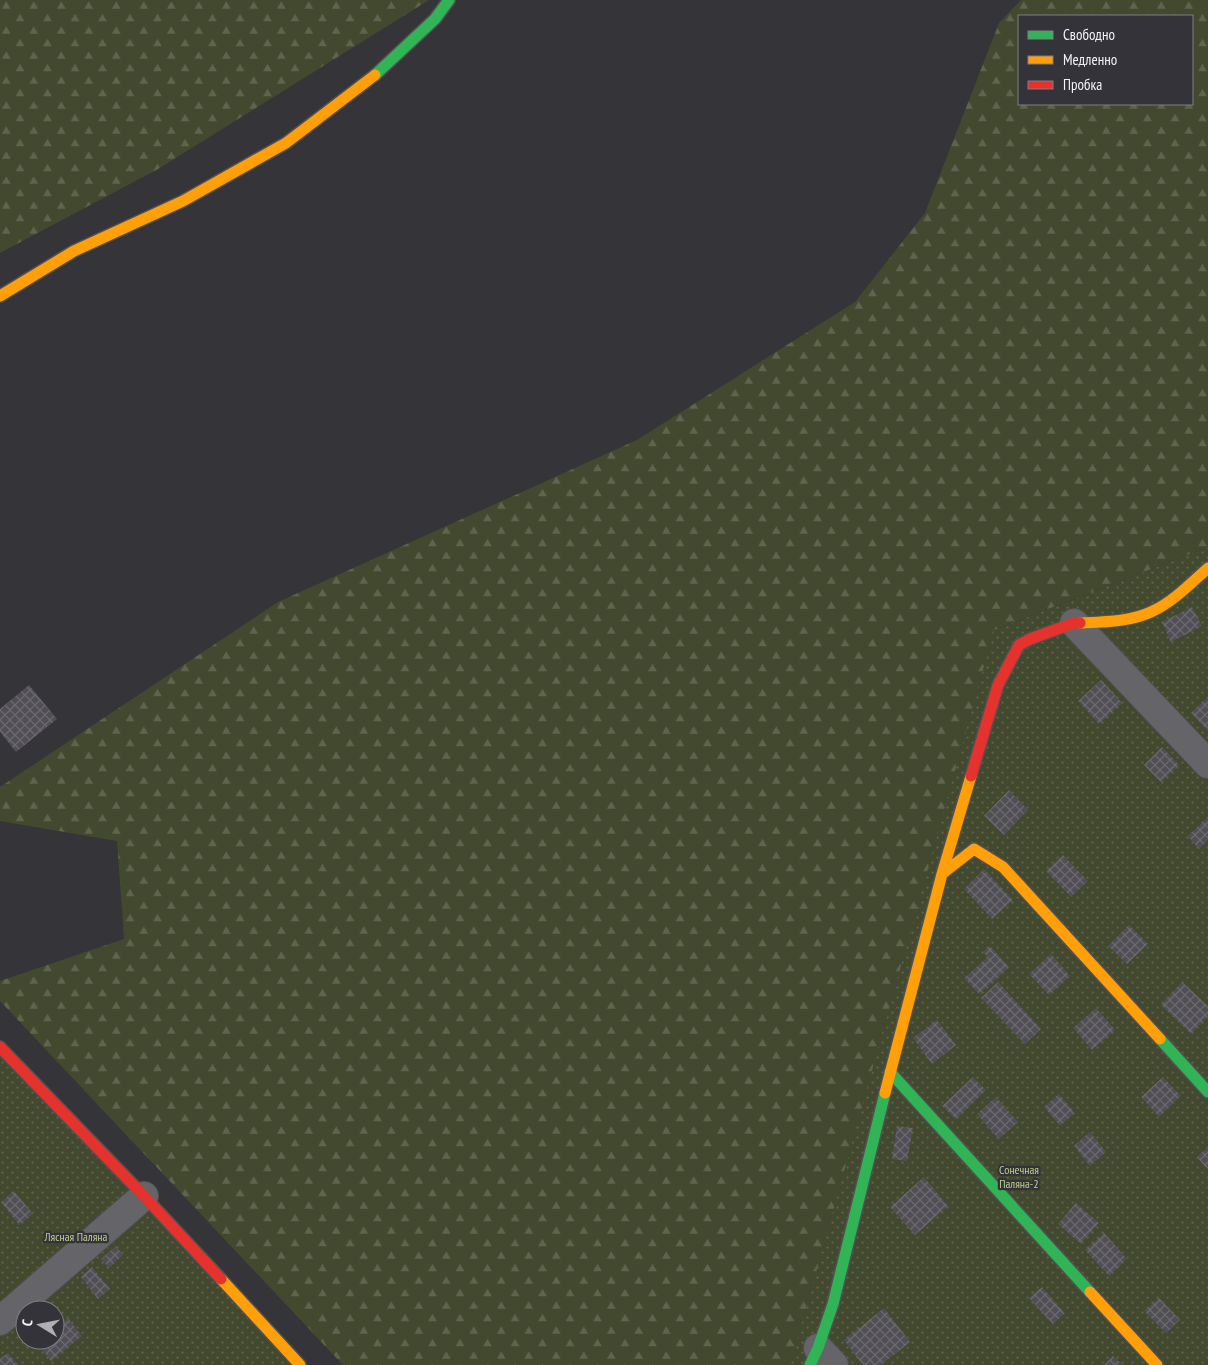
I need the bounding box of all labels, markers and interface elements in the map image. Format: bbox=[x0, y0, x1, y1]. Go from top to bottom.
legend bbox=[1018, 15, 1193, 105]
text: Свободно bbox=[1063, 25, 1115, 44]
text: Медленно bbox=[1063, 50, 1117, 69]
text: Пробка bbox=[1063, 75, 1102, 94]
park label: Сонечная Паляна-2 bbox=[999, 1162, 1039, 1191]
park label: Лясная Паляна bbox=[44, 1229, 108, 1244]
north arrow bbox=[15, 1300, 65, 1350]
text: С bbox=[18, 1317, 37, 1327]

